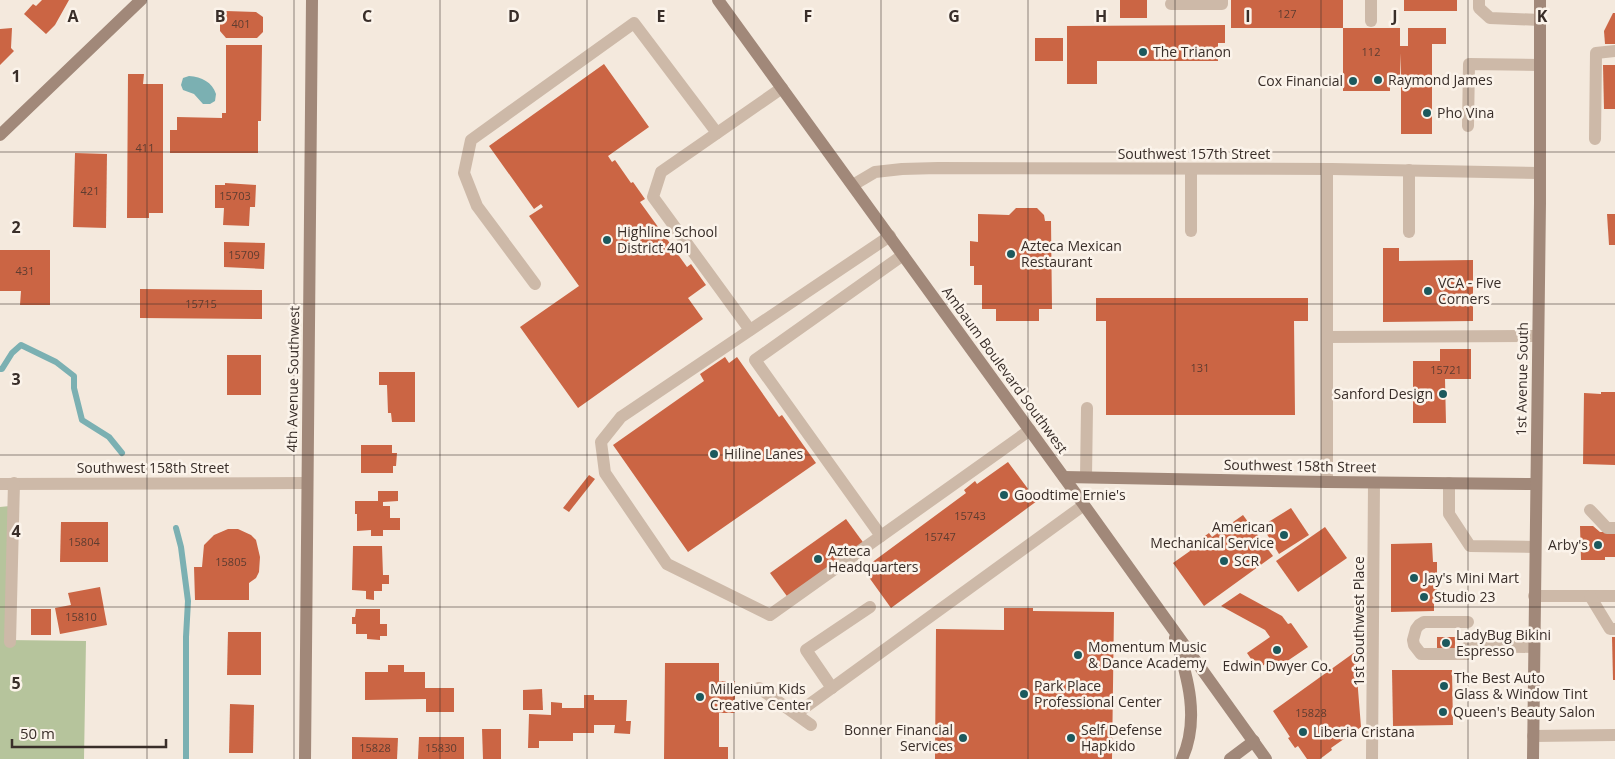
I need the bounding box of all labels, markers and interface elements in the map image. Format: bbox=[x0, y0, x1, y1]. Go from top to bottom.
text: A bbox=[67, 5, 79, 27]
text: B bbox=[215, 5, 225, 27]
text: C bbox=[362, 5, 372, 27]
text: D bbox=[508, 5, 520, 27]
text: E bbox=[657, 5, 666, 27]
text: F bbox=[804, 5, 812, 27]
text: G bbox=[948, 5, 960, 27]
text: H bbox=[1095, 5, 1107, 27]
text: I bbox=[1245, 5, 1251, 27]
text: J bbox=[1390, 5, 1398, 27]
text: K bbox=[1537, 5, 1548, 27]
house number: 127 bbox=[1278, 6, 1296, 21]
house number: 401 bbox=[232, 16, 250, 31]
place label: The Trianon bbox=[1153, 42, 1231, 61]
house number: 112 bbox=[1362, 44, 1380, 59]
marker: The Trianon bbox=[1137, 46, 1149, 58]
text: 1 bbox=[11, 65, 21, 87]
place label: Raymond James bbox=[1388, 70, 1493, 89]
place label: Cox Financial bbox=[1258, 71, 1343, 90]
marker: Raymond James bbox=[1372, 74, 1384, 86]
marker: Cox Financial bbox=[1347, 75, 1359, 87]
place label: Pho Vina bbox=[1437, 103, 1494, 122]
marker: Pho Vina bbox=[1421, 107, 1433, 119]
house number: 411 bbox=[136, 140, 154, 155]
street label: Southwest 157th Street bbox=[1118, 144, 1270, 163]
house number: 421 bbox=[81, 183, 99, 198]
house number: 15703 bbox=[219, 188, 251, 203]
text: 2 bbox=[11, 216, 21, 238]
place label: Highline School District 401 bbox=[617, 222, 718, 257]
marker: Highline School District 401 bbox=[601, 234, 613, 246]
place label: Azteca Mexican Restaurant bbox=[1021, 236, 1122, 271]
house number: 15709 bbox=[228, 247, 260, 262]
marker: Azteca Mexican Restaurant bbox=[1005, 248, 1017, 260]
house number: 431 bbox=[16, 263, 34, 278]
place label: VCA - Five Corners bbox=[1438, 273, 1502, 308]
street label: Ambaum Boulevard Southwest bbox=[938, 282, 1072, 457]
marker: VCA - Five Corners bbox=[1422, 285, 1434, 297]
house number: 15715 bbox=[185, 296, 217, 311]
street label: 4th Avenue Southwest bbox=[282, 306, 303, 452]
street label: 1st Avenue South bbox=[1511, 322, 1532, 436]
house number: 131 bbox=[1191, 360, 1209, 375]
house number: 15721 bbox=[1430, 362, 1462, 377]
text: 3 bbox=[11, 368, 21, 390]
place label: Sanford Design bbox=[1333, 384, 1433, 403]
marker: Sanford Design bbox=[1437, 388, 1449, 400]
place label: Hiline Lanes bbox=[724, 444, 804, 463]
marker: Hiline Lanes bbox=[708, 448, 720, 460]
street label: Southwest 158th Street bbox=[1224, 455, 1376, 476]
street label: Southwest 158th Street bbox=[77, 458, 229, 477]
place label: Goodtime Ernie's bbox=[1014, 485, 1126, 504]
marker: Goodtime Ernie's bbox=[998, 489, 1010, 501]
house number: 15743 bbox=[954, 508, 986, 523]
place label: American Mechanical Service bbox=[1150, 517, 1274, 552]
text: 4 bbox=[11, 520, 21, 542]
house number: 15747 bbox=[924, 529, 956, 544]
marker: American Mechanical Service bbox=[1278, 529, 1290, 541]
house number: 15804 bbox=[68, 534, 100, 549]
place label: Arby's bbox=[1548, 535, 1588, 554]
marker: Arby's bbox=[1592, 539, 1604, 551]
place label: Azteca Headquarters bbox=[828, 541, 919, 576]
place label: SCR bbox=[1234, 551, 1259, 570]
marker: Azteca Headquarters bbox=[812, 553, 824, 565]
house number: 15805 bbox=[215, 554, 247, 569]
marker: SCR bbox=[1218, 555, 1230, 567]
street label: 1st Southwest Place bbox=[1349, 556, 1368, 686]
place label: Jay's Mini Mart bbox=[1422, 568, 1519, 587]
marker: Jay's Mini Mart bbox=[1408, 572, 1420, 584]
place label: Studio 23 bbox=[1434, 587, 1495, 606]
marker: Studio 23 bbox=[1418, 591, 1430, 603]
house number: 15810 bbox=[65, 609, 97, 624]
place label: LadyBug Bikini Espresso bbox=[1456, 625, 1551, 660]
place label: Momentum Music & Dance Academy bbox=[1088, 637, 1207, 672]
marker: LadyBug Bikini Espresso bbox=[1440, 637, 1452, 649]
marker: Edwin Dwyer Co. bbox=[1271, 644, 1283, 656]
marker: Momentum Music & Dance Academy bbox=[1072, 649, 1084, 661]
place label: Edwin Dwyer Co. bbox=[1222, 656, 1332, 675]
place label: The Best Auto Glass & Window Tint bbox=[1454, 668, 1588, 703]
text: 5 bbox=[11, 672, 21, 694]
place label: Park Place Professional Center bbox=[1034, 676, 1162, 711]
place label: Millenium Kids Creative Center bbox=[710, 679, 811, 714]
marker: The Best Auto Glass & Window Tint bbox=[1438, 680, 1450, 692]
marker: Park Place Professional Center bbox=[1018, 688, 1030, 700]
marker: Millenium Kids Creative Center bbox=[694, 691, 706, 703]
place label: Queen's Beauty Salon bbox=[1453, 702, 1595, 721]
house number: 15828 bbox=[1295, 705, 1327, 720]
marker: Queen's Beauty Salon bbox=[1437, 706, 1449, 718]
scale bar bbox=[12, 716, 166, 748]
place label: Bonner Financial Services bbox=[844, 720, 953, 755]
place label: Self Defense Hapkido bbox=[1081, 720, 1162, 755]
place label: Liberia Cristana bbox=[1313, 722, 1415, 741]
text: 50 m bbox=[20, 723, 55, 743]
marker: Liberia Cristana bbox=[1297, 726, 1309, 738]
marker: Bonner Financial Services bbox=[957, 732, 969, 744]
marker: Self Defense Hapkido bbox=[1065, 732, 1077, 744]
house number: 15828 bbox=[359, 740, 391, 755]
house number: 15830 bbox=[425, 740, 457, 755]

